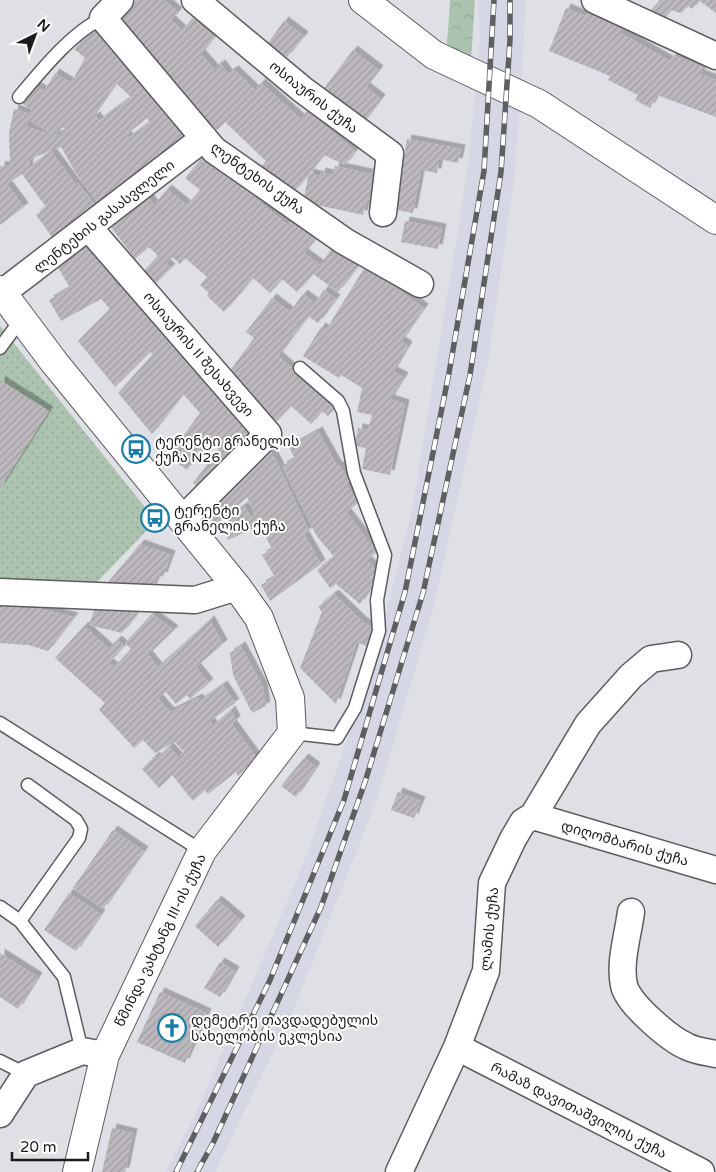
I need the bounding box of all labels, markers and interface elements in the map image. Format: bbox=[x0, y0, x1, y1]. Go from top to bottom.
north arrow bbox=[10, 10, 60, 60]
text: N bbox=[33, 16, 53, 36]
street label: ოსიაურის ქუჩა bbox=[266, 58, 361, 137]
street label: ლენტეხის ქუჩა bbox=[207, 139, 308, 218]
street label: ლენტეხის გასასვლელი bbox=[31, 156, 178, 277]
street label: ოსიაურის II შესახვევი bbox=[140, 288, 257, 420]
place label: ტერენტი გრანელის ქუჩა N26 bbox=[155, 433, 299, 466]
bus stop icon: ტერენტი გრანელის ქუჩა N26 bbox=[121, 434, 151, 464]
place label: ტერენტი გრანელის ქუჩა bbox=[174, 502, 286, 535]
bus stop icon: ტერენტი გრანელის ქუჩა bbox=[140, 503, 170, 533]
street label: დიღომბარის ქუჩა bbox=[559, 817, 690, 870]
street label: წმინდა ვახტანგ III-ის ქუჩა bbox=[111, 851, 210, 1029]
street label: ლამის ქუჩა bbox=[477, 886, 502, 972]
place label: დემეტრე თავდადებულის სახელობის ეკლესია bbox=[191, 1012, 378, 1045]
church icon: დემეტრე თავდადებულის სახელობის ეკლესია bbox=[157, 1013, 187, 1043]
street label: რამაზ დავითაშვილის ქუჩა bbox=[488, 1059, 670, 1162]
scale bar bbox=[12, 1130, 89, 1162]
text: 20 m bbox=[20, 1138, 57, 1156]

